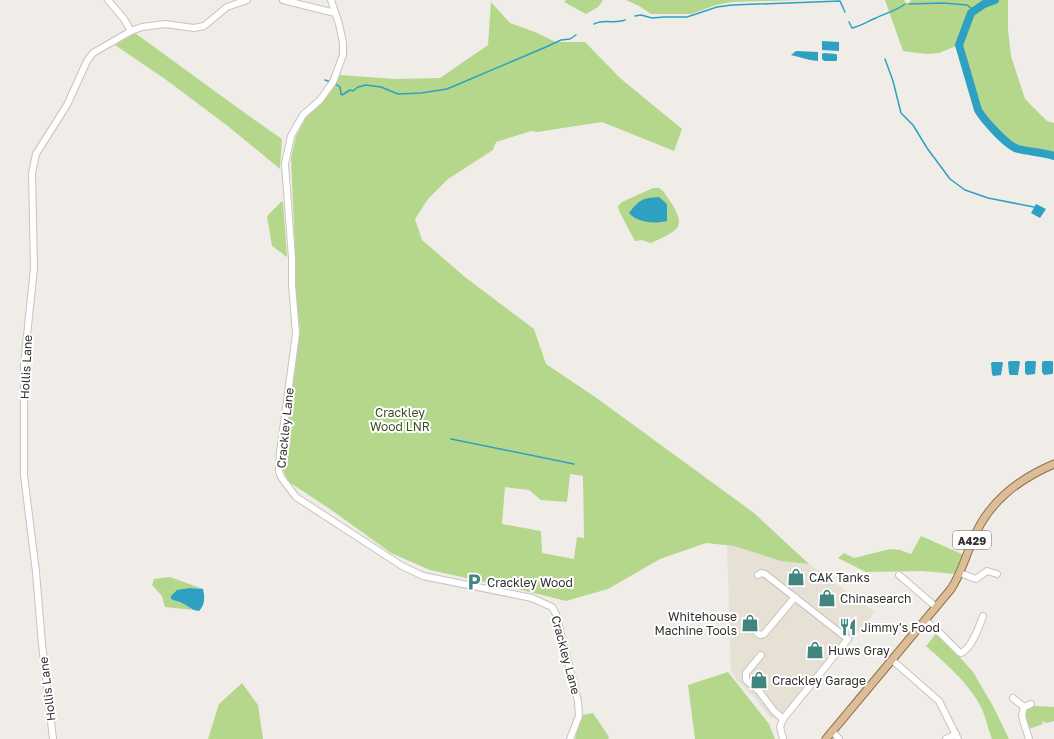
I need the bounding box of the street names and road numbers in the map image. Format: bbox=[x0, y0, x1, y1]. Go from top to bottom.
street label: Hollis Lane bbox=[17, 334, 35, 400]
street label: Crackley Lane bbox=[273, 387, 297, 469]
road number: A429 bbox=[953, 531, 991, 549]
street label: Crackley Lane bbox=[548, 614, 584, 696]
street label: Hollis Lane bbox=[36, 656, 58, 722]

